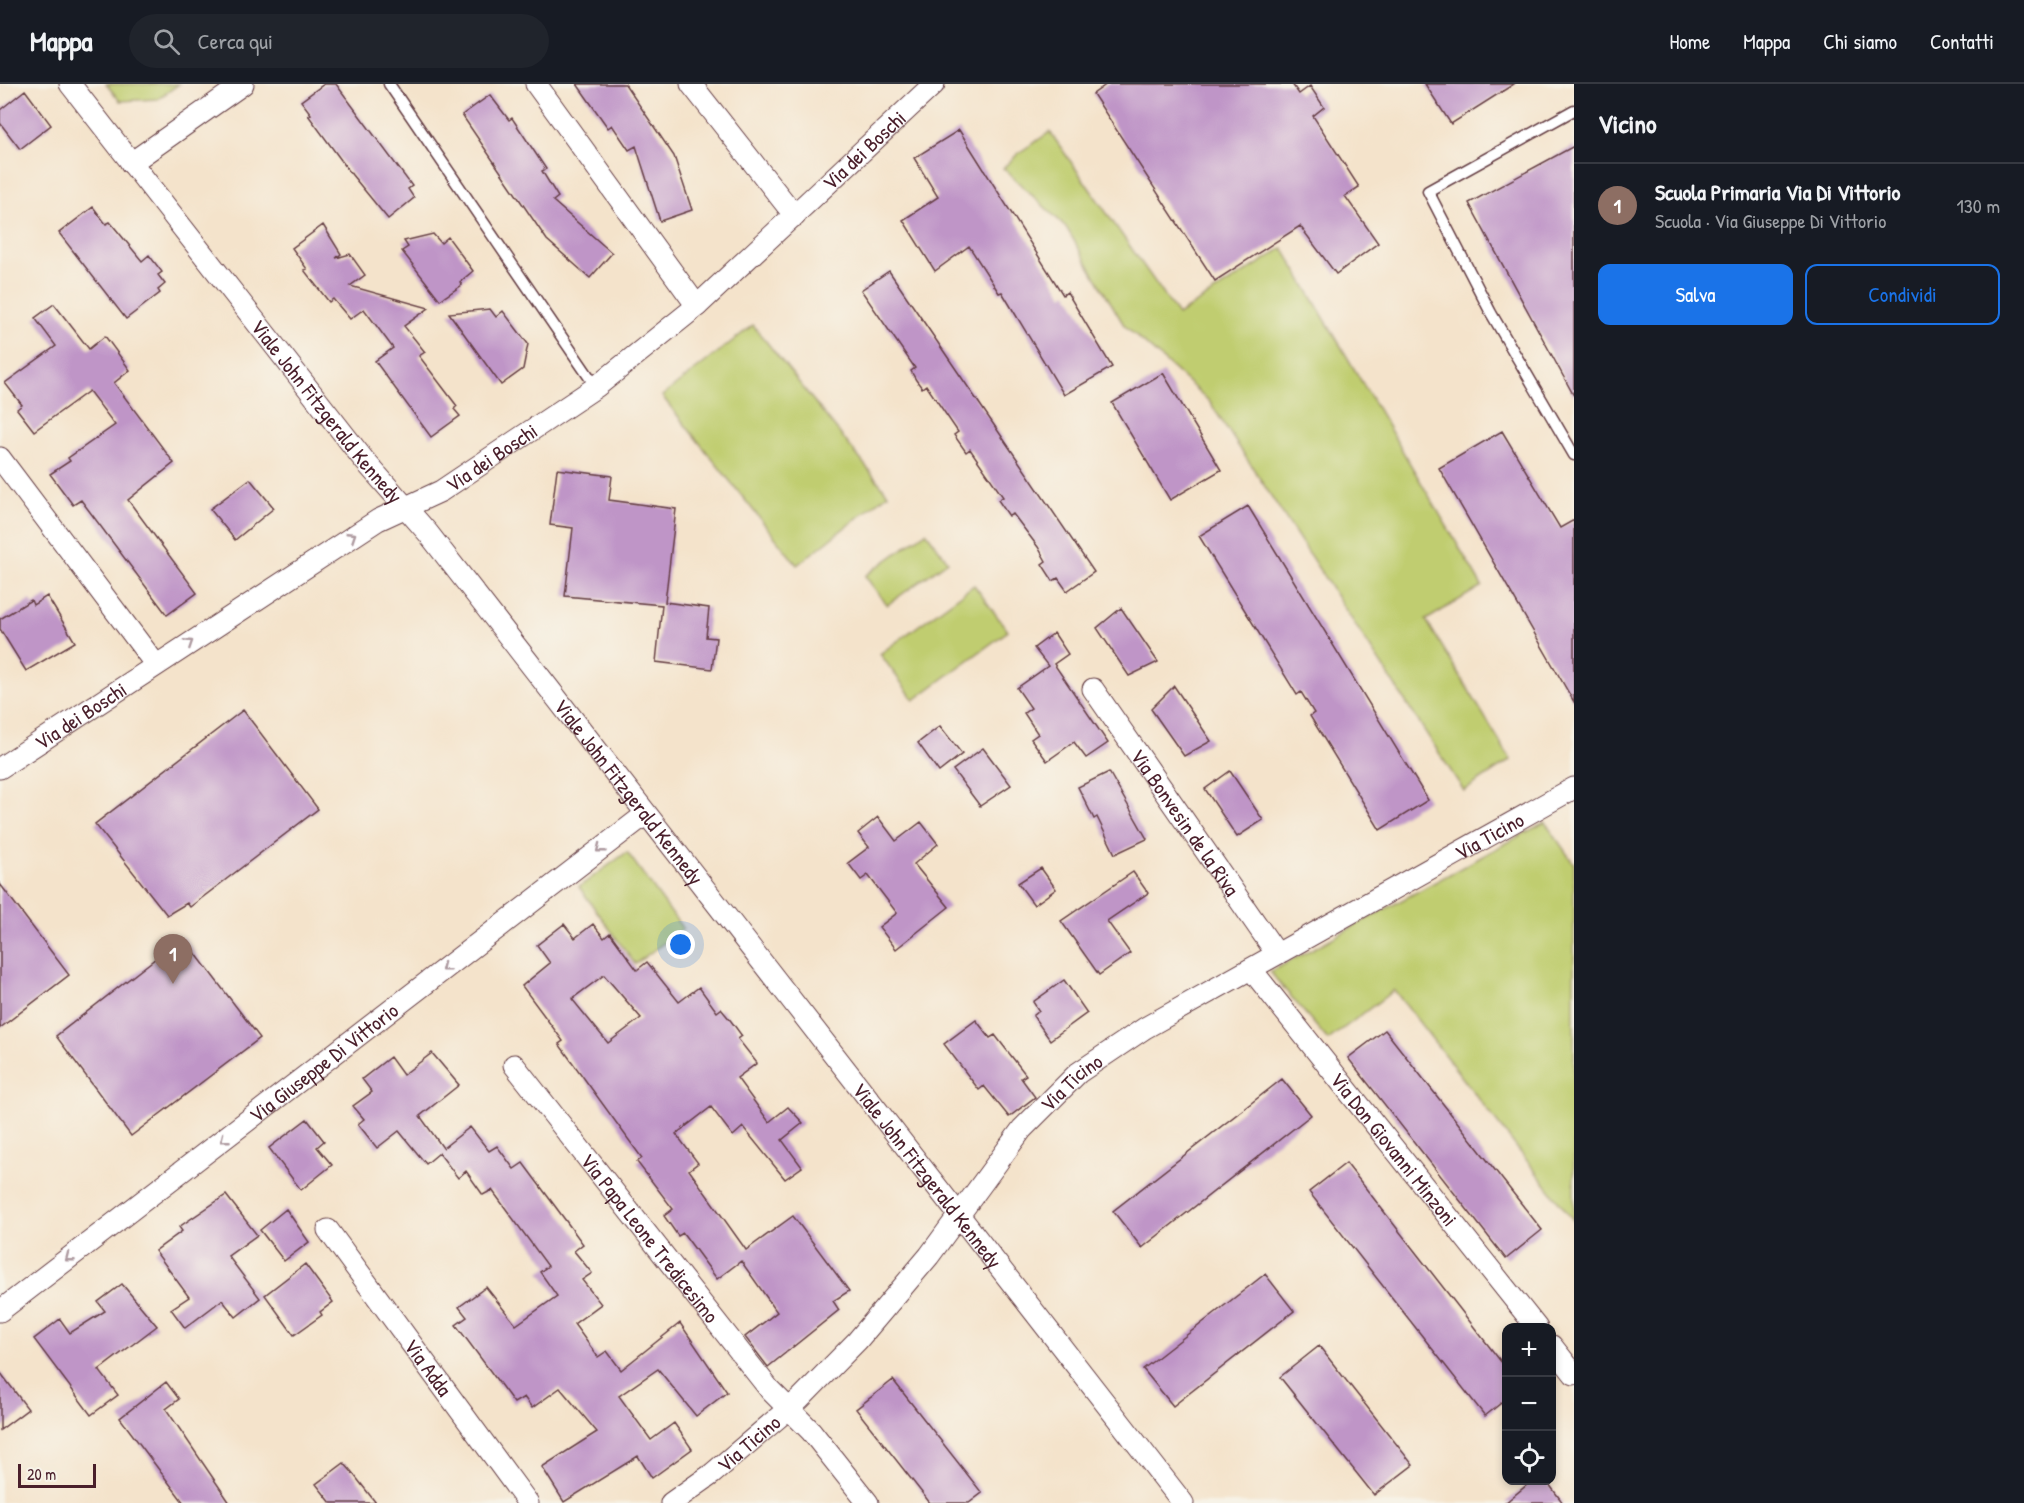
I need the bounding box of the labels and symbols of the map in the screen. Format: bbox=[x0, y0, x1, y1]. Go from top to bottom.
street label: Via dei Boschi bbox=[816, 103, 912, 196]
street label: Viale John Fitzgerald Kennedy bbox=[245, 313, 410, 509]
street label: Via dei Boschi bbox=[440, 416, 543, 498]
one-way arrow bbox=[346, 533, 357, 544]
one-way arrow bbox=[183, 640, 194, 651]
street label: Via dei Boschi bbox=[29, 675, 132, 756]
street label: Viale John Fitzgerald Kennedy bbox=[548, 693, 711, 891]
street label: Via Bonvesin de la Riva bbox=[1124, 743, 1247, 901]
street label: Via Ticino bbox=[1449, 805, 1529, 867]
one-way arrow bbox=[595, 842, 606, 853]
your location bbox=[666, 930, 695, 959]
pin: 1 bbox=[154, 934, 192, 984]
one-way arrow bbox=[441, 961, 452, 972]
street label: Via Giuseppe Di Vittorio bbox=[243, 996, 404, 1129]
street label: Via Ticino bbox=[1033, 1046, 1108, 1118]
street label: Via Don Giovanni Minzoni bbox=[1324, 1066, 1465, 1232]
street label: Viale John Fitzgerald Kennedy bbox=[846, 1076, 1009, 1274]
one-way arrow bbox=[220, 1131, 231, 1142]
street label: Via Papa Leone Tredicesimo bbox=[574, 1147, 726, 1329]
one-way arrow bbox=[65, 1250, 76, 1261]
street label: Via Adda bbox=[398, 1333, 459, 1402]
street label: Via Ticino bbox=[710, 1408, 786, 1478]
scale bar bbox=[18, 1461, 96, 1488]

